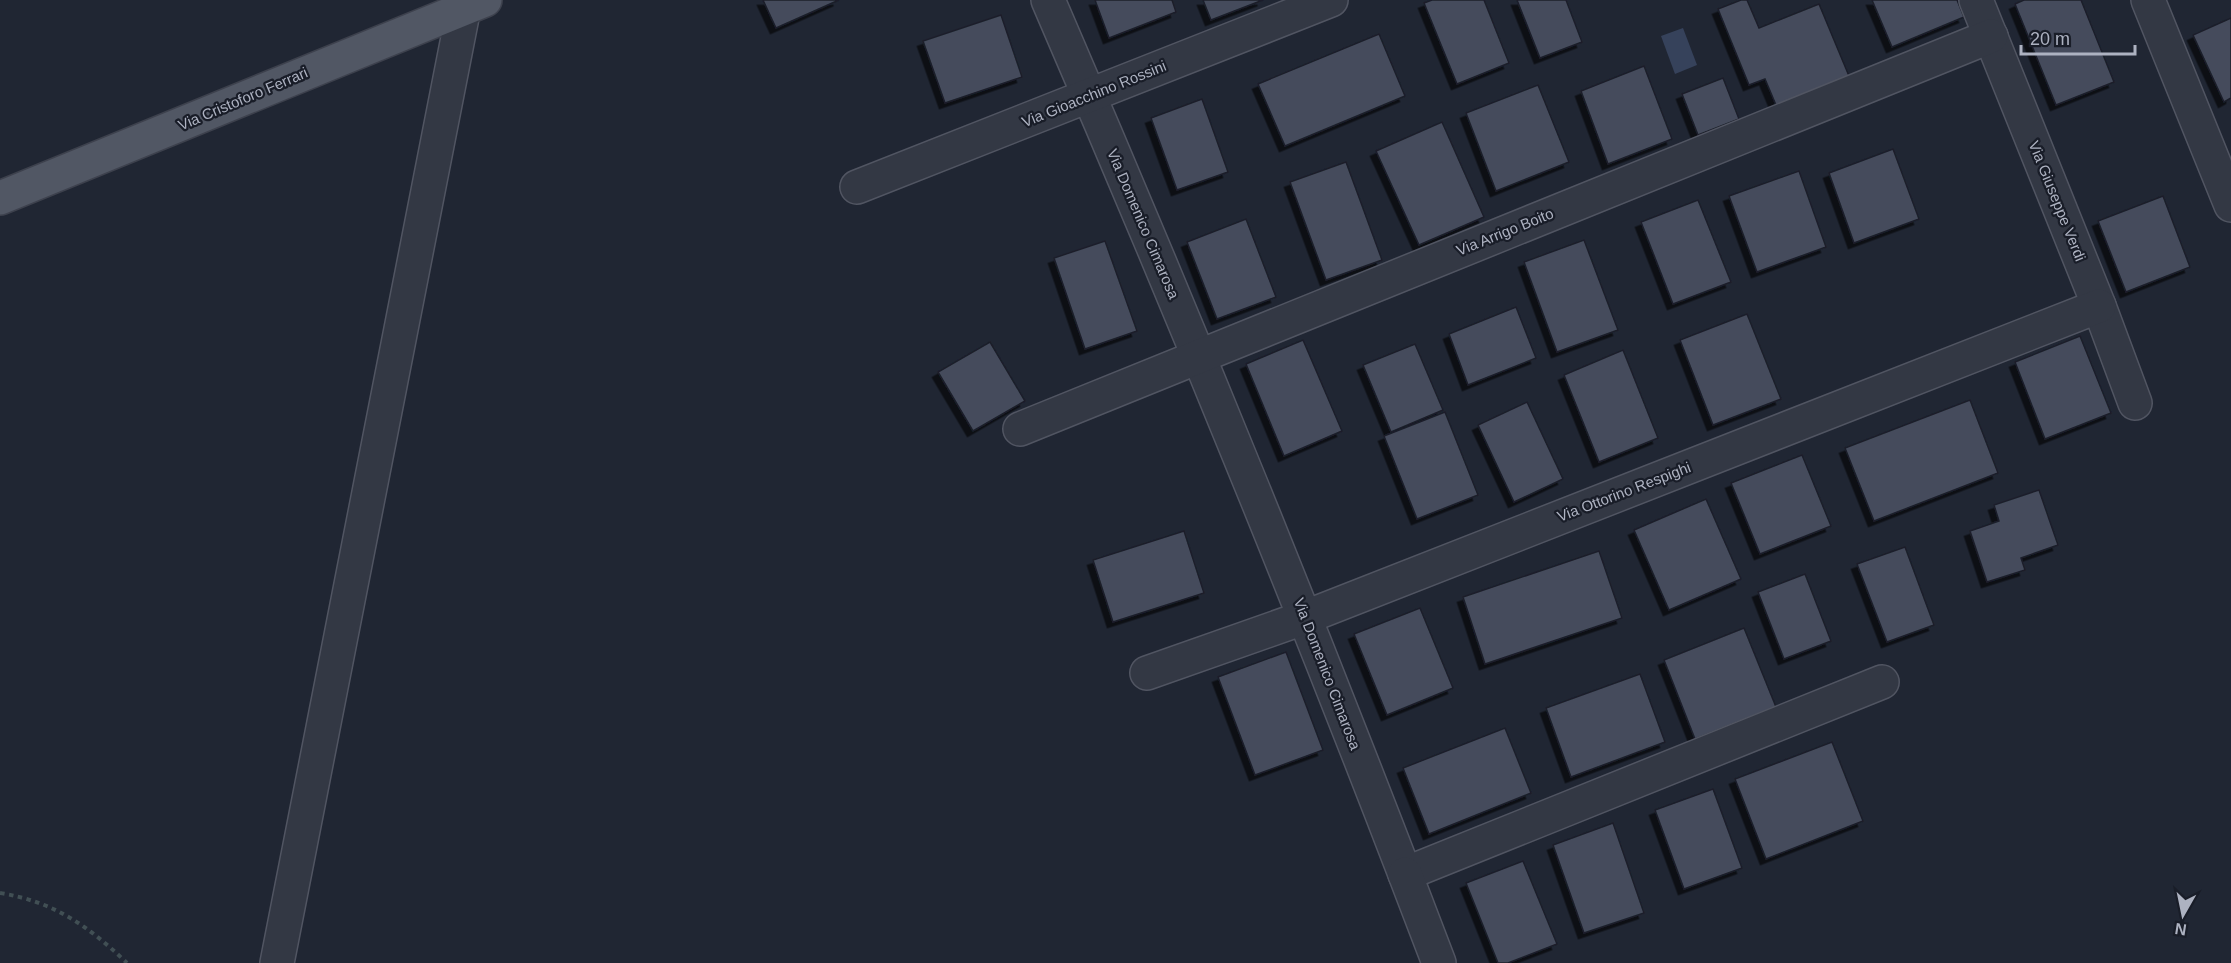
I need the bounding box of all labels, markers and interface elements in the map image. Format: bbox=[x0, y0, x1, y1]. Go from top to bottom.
scale bar bbox=[2021, 18, 2135, 56]
text: 20 m bbox=[2030, 29, 2070, 49]
street label: Via Gioacchino Rossini bbox=[1019, 57, 1168, 130]
street label: Via Cristoforo Ferrari bbox=[176, 64, 310, 134]
street label: Via Giuseppe Verdi bbox=[2026, 138, 2089, 263]
street label: Via Domenico Cimarosa bbox=[1104, 146, 1183, 302]
street label: Via Arrigo Boito bbox=[1454, 204, 1556, 259]
street label: Via Ottorino Respighi bbox=[1555, 458, 1693, 525]
street label: Via Domenico Cimarosa bbox=[1291, 595, 1365, 753]
north arrow bbox=[2153, 885, 2213, 945]
text: N bbox=[2174, 920, 2188, 939]

